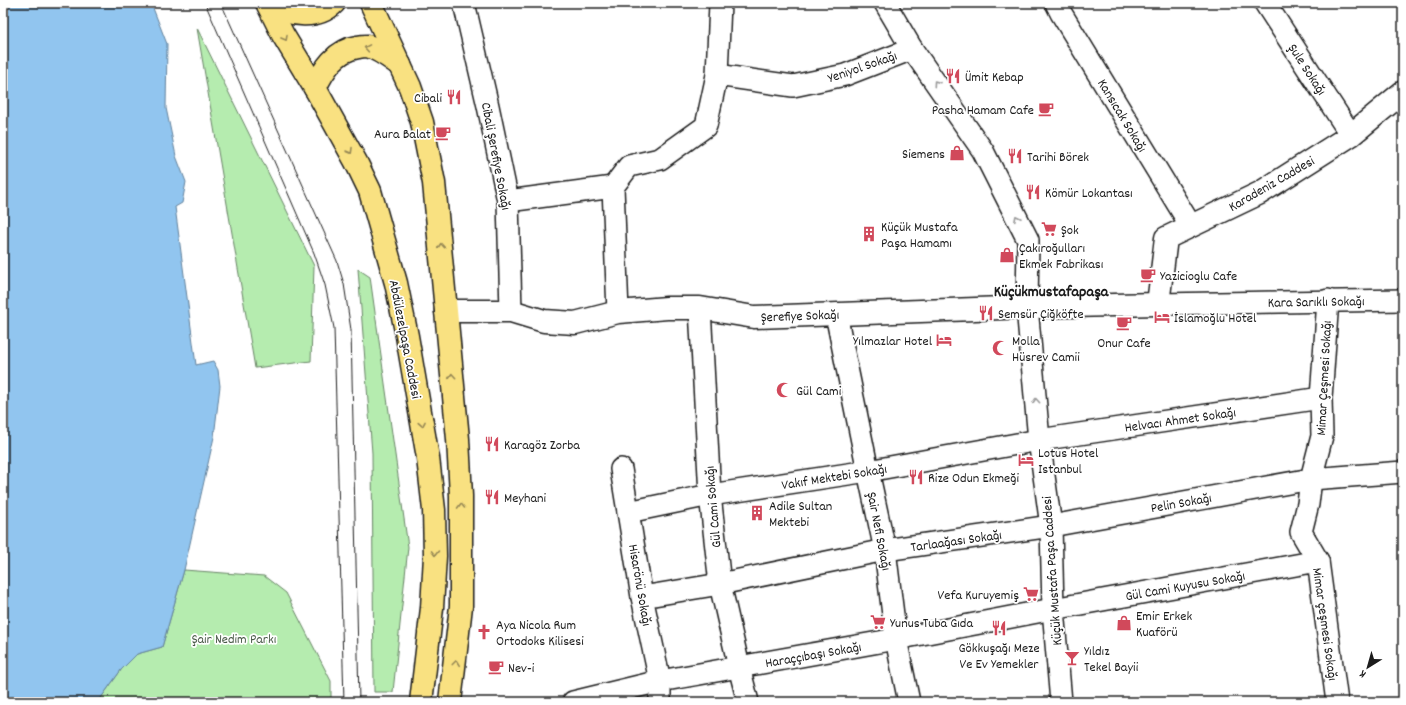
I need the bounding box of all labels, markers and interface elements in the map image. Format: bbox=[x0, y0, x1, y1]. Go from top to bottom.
one-way arrow bbox=[281, 34, 288, 41]
street label: Şule Sokağı bbox=[1282, 40, 1330, 100]
one-way arrow bbox=[364, 44, 371, 53]
street label: Yeniyol Sokağı bbox=[825, 47, 900, 89]
restaurant icon: Ümit Kebap bbox=[944, 67, 962, 85]
place label: Ümit Kebap bbox=[965, 68, 1024, 88]
street label: Kansıcak Sokağı bbox=[1091, 76, 1151, 157]
one-way arrow bbox=[933, 80, 941, 87]
restaurant icon: Cibali bbox=[445, 88, 463, 106]
place label: Cibali bbox=[414, 89, 442, 109]
cafe icon: Pasha Hamam Cafe bbox=[1037, 100, 1055, 118]
street label: Cibali Şerefiye Sokağı bbox=[475, 101, 515, 212]
place label: Pasha Hamam Cafe bbox=[932, 101, 1034, 121]
cafe icon: Aura Balat bbox=[434, 124, 452, 142]
place label: Aura Balat bbox=[374, 125, 431, 145]
shop icon: Siemens bbox=[948, 144, 966, 162]
place label: Siemens bbox=[902, 145, 945, 165]
one-way arrow bbox=[345, 146, 352, 154]
restaurant icon: Tarihi Börek bbox=[1006, 147, 1024, 165]
place label: Tarihi Börek bbox=[1027, 148, 1089, 168]
street label: Karadeniz Caddesi bbox=[1225, 152, 1319, 217]
restaurant icon: Kömür Lokantası bbox=[1024, 183, 1042, 201]
place label: Kömür Lokantası bbox=[1045, 184, 1133, 204]
one-way arrow bbox=[1014, 215, 1022, 223]
place label: Küçük Mustafa Paşa Hamamı bbox=[881, 218, 958, 254]
supermarket icon: Şok bbox=[1040, 220, 1058, 238]
place label: Şok bbox=[1061, 221, 1079, 241]
building icon: Küçük Mustafa Paşa Hamamı bbox=[860, 225, 878, 243]
place label: Çakıroğulları Ekmek Fabrikası bbox=[1019, 239, 1103, 275]
one-way arrow bbox=[437, 243, 446, 249]
shop icon: Çakıroğulları Ekmek Fabrikası bbox=[998, 246, 1016, 264]
cafe icon: Yazicioglu Cafe bbox=[1139, 266, 1157, 284]
place label: Yazicioglu Cafe bbox=[1160, 267, 1237, 287]
street label: Abdülezelpaşa Caddesi bbox=[383, 278, 425, 401]
district label: Küçükmustafapaşa bbox=[994, 281, 1110, 304]
street label: Kara Sarıklı Sokağı bbox=[1267, 292, 1365, 314]
restaurant icon: Semsür Çiğköfte bbox=[977, 304, 995, 322]
place label: Semsür Çiğköfte bbox=[998, 305, 1084, 325]
street label: Şerefiye Sokağı bbox=[761, 306, 839, 328]
hotel icon: İslamoğlu Hotel bbox=[1153, 308, 1171, 326]
place label: İslamoğlu Hotel bbox=[1174, 309, 1257, 329]
cafe icon: Onur Cafe bbox=[1115, 314, 1133, 332]
street label: Mimar Çeşmesi Sokağı bbox=[1312, 320, 1338, 436]
hotel icon: Yılmazlar Hotel bbox=[935, 331, 953, 349]
place label: Yılmazlar Hotel bbox=[853, 332, 933, 352]
place label: Molla Hüsrev Camii bbox=[1012, 332, 1080, 368]
place label: Onur Cafe bbox=[1097, 334, 1151, 354]
mosque icon: Molla Hüsrev Camii bbox=[991, 339, 1009, 357]
one-way arrow bbox=[448, 373, 457, 379]
mosque icon: Gül Cami bbox=[775, 381, 793, 399]
place label: Gül Cami bbox=[796, 382, 842, 402]
one-way arrow bbox=[1031, 398, 1040, 404]
street label: Helvacı Ahmet Sokağı bbox=[1123, 403, 1237, 439]
one-way arrow bbox=[417, 421, 426, 427]
restaurant icon: Karagöz Zorba bbox=[483, 435, 501, 453]
place label: Karagöz Zorba bbox=[504, 436, 580, 456]
place label: Lotus Hotel Istanbul bbox=[1038, 444, 1099, 480]
hotel icon: Lotus Hotel Istanbul bbox=[1017, 451, 1035, 469]
street label: Vakıf Mektebi Sokağı bbox=[780, 460, 888, 496]
street label: Gül Cami Sokağı bbox=[700, 465, 728, 549]
restaurant icon: Rize Odun Ekmeği bbox=[907, 468, 925, 486]
place label: Rize Odun Ekmeği bbox=[928, 469, 1019, 489]
restaurant icon: Meyhani bbox=[483, 488, 501, 506]
place label: Meyhani bbox=[504, 489, 546, 509]
street label: Pelin Sokağı bbox=[1149, 489, 1213, 519]
street label: Şair Nefi Sokağı bbox=[861, 490, 895, 572]
street label: Küçük Mustafa Paşa Caddesi bbox=[1038, 495, 1068, 646]
place label: Adile Sultan Mektebi bbox=[769, 497, 832, 533]
one-way arrow bbox=[457, 503, 465, 509]
building icon: Adile Sultan Mektebi bbox=[748, 504, 766, 522]
street label: Tarlaağası Sokağı bbox=[910, 526, 1003, 558]
street label: Hisarönü Sokağı bbox=[622, 543, 656, 628]
one-way arrow bbox=[431, 550, 439, 556]
street label: Mimar çeşmesi Sokağı bbox=[1306, 566, 1342, 682]
street label: Gül Cami Kuyusu Sokağı bbox=[1124, 567, 1247, 607]
supermarket icon: Vefa Kuruyemiş bbox=[1022, 585, 1040, 603]
place label: Vefa Kuruyemiş bbox=[938, 586, 1019, 606]
place label: Emir Erkek Kuaförü bbox=[1136, 607, 1192, 643]
supermarket icon: Yunus Tuba Gıda bbox=[869, 613, 887, 631]
place label: Yunus Tuba Gıda bbox=[890, 614, 973, 634]
shop icon: Emir Erkek Kuaförü bbox=[1115, 614, 1133, 632]
place label: Aya Nicola Rum Ortodoks Kilisesi bbox=[496, 616, 584, 652]
restaurant icon: Gökkuşağı Meze Ve Ev Yemekler bbox=[990, 619, 1008, 637]
church icon: Aya Nicola Rum Ortodoks Kilisesi bbox=[475, 623, 493, 641]
park label: Şair Nedim Parkı bbox=[192, 630, 276, 650]
street label: Haraççıbaşı Sokağı bbox=[764, 638, 863, 674]
place label: Gökkuşağı Meze Ve Ev Yemekler bbox=[958, 639, 1040, 675]
place label: Yıldız Tekel Bayii bbox=[1084, 642, 1139, 678]
north arrow bbox=[1348, 647, 1388, 687]
bar icon: Yıldız Tekel Bayii bbox=[1063, 649, 1081, 667]
cafe icon: Nev-i bbox=[487, 658, 505, 676]
place label: Nev-i bbox=[508, 659, 535, 679]
one-way arrow bbox=[451, 660, 460, 666]
text: K bbox=[1356, 665, 1370, 681]

